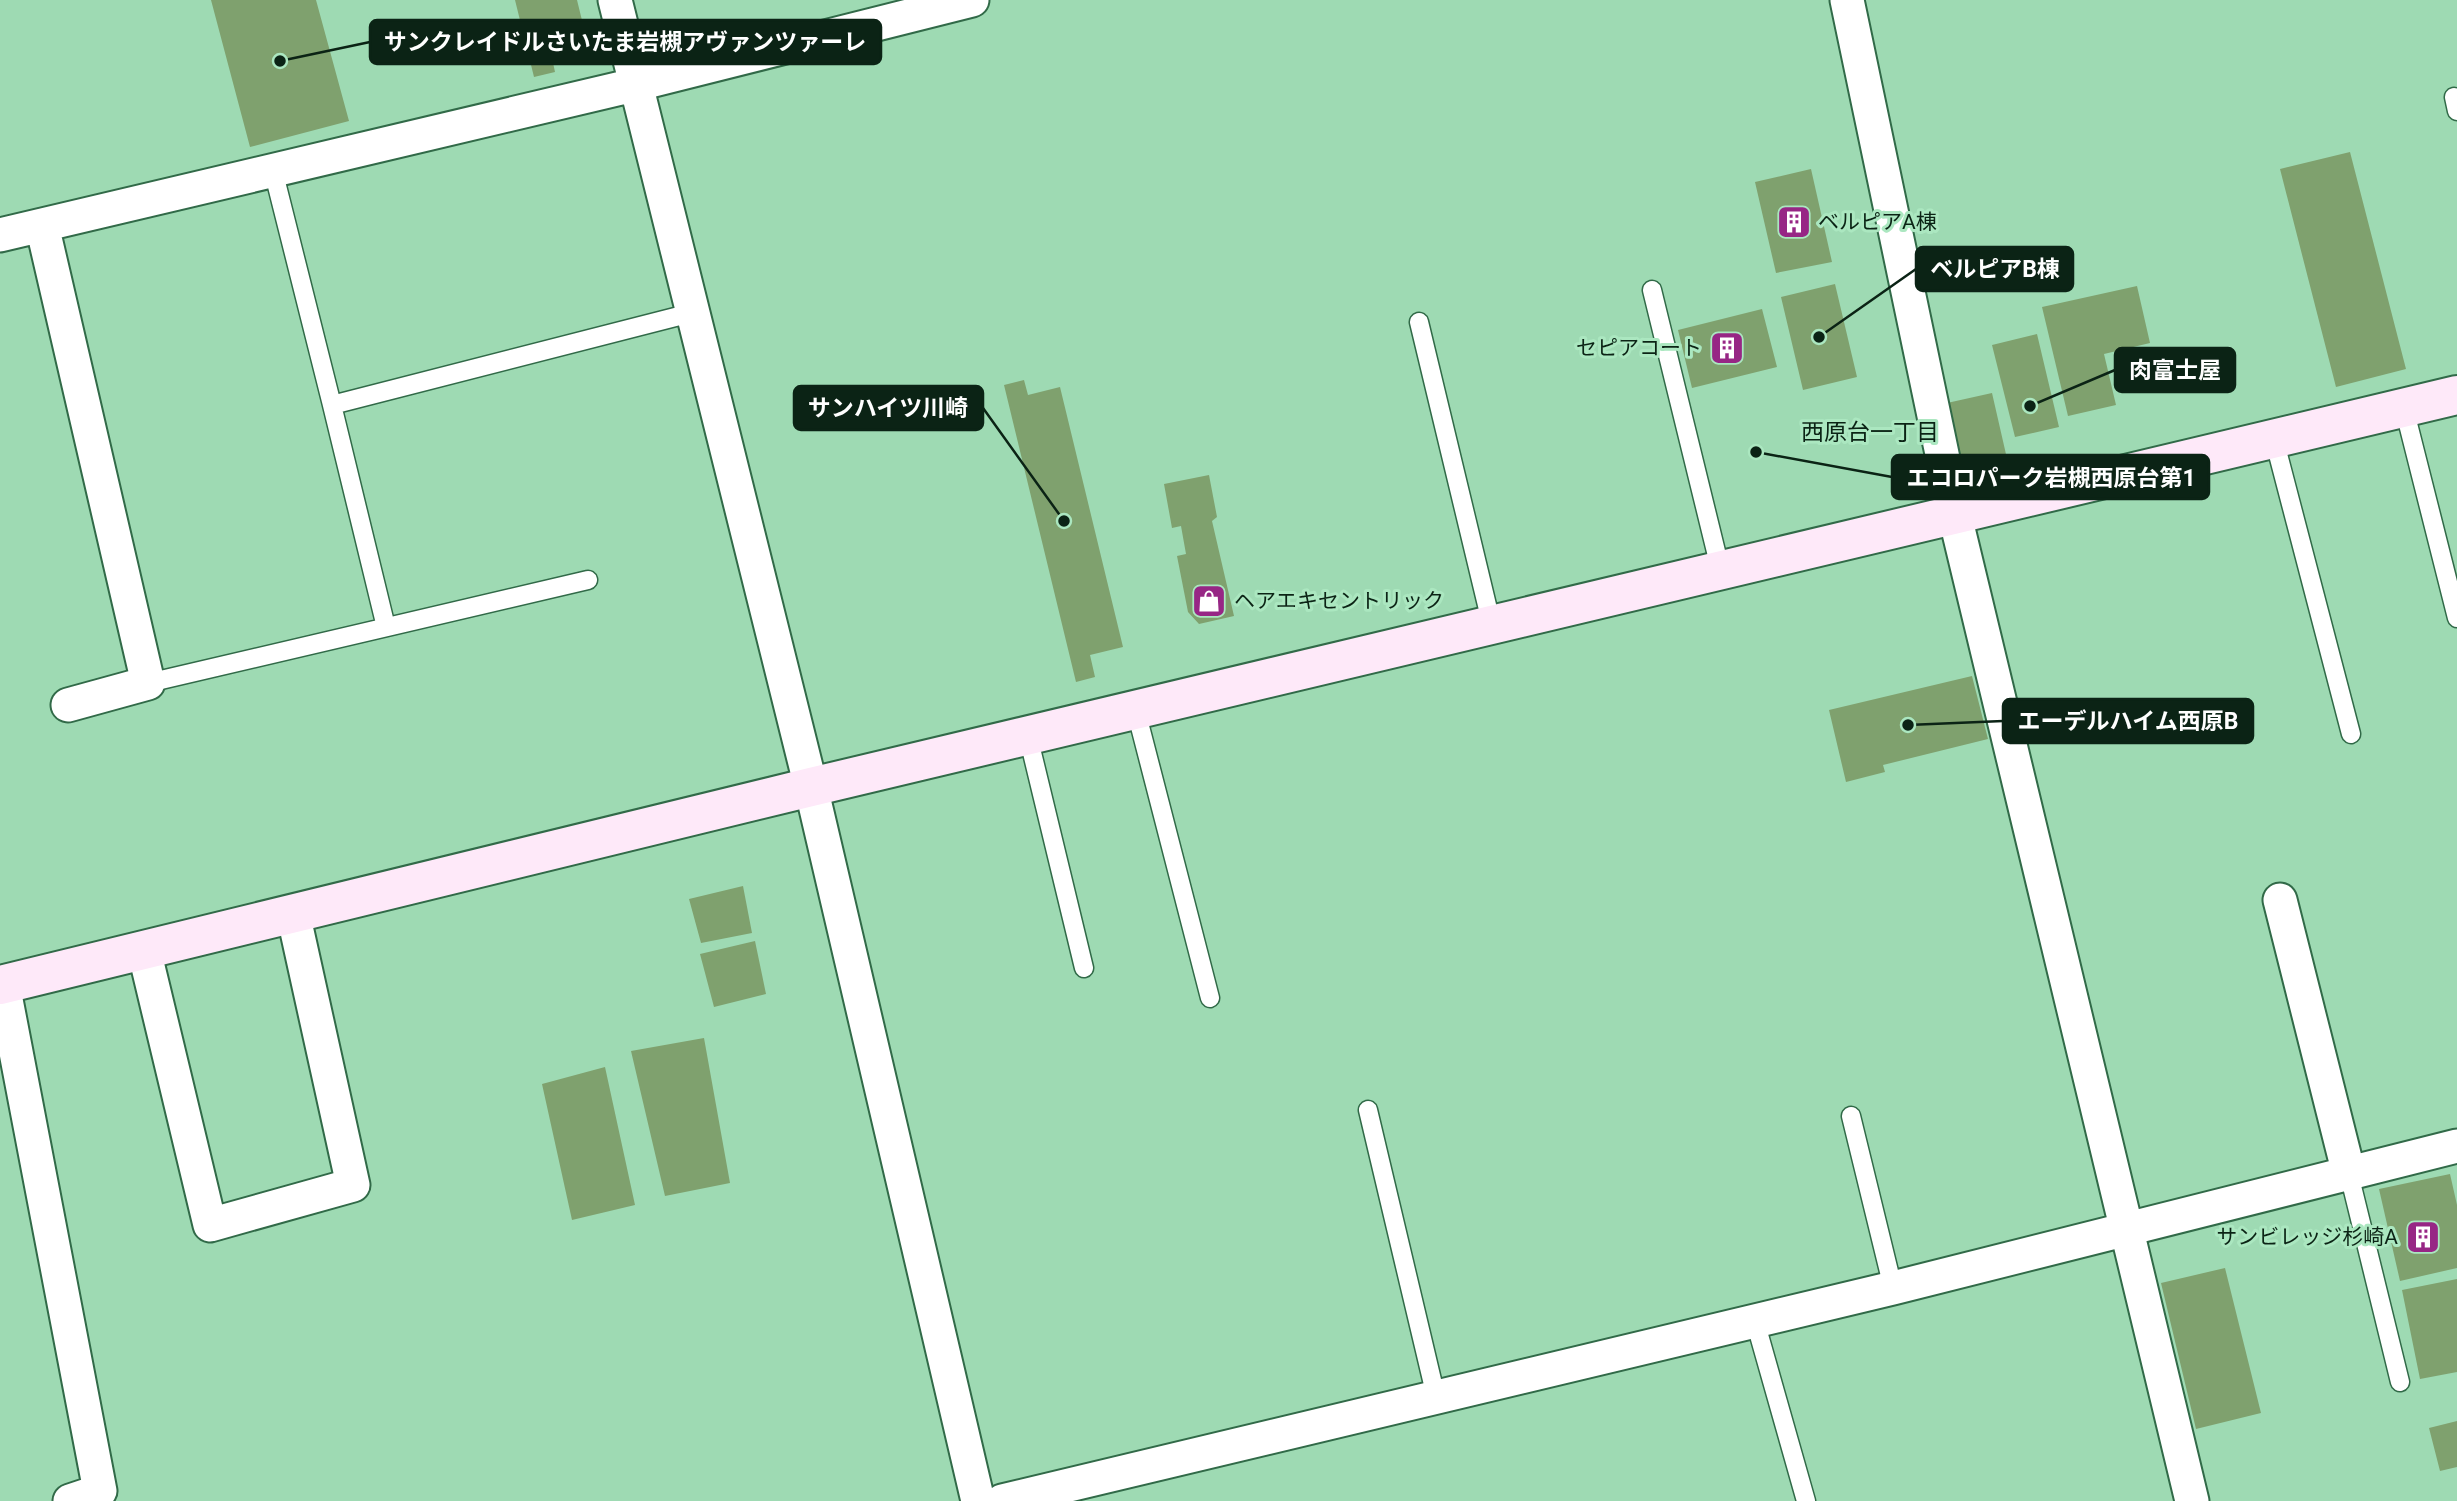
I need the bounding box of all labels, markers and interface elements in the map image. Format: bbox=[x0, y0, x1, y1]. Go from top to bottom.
callout: サンクレイドルさいたま岩槻アヴァンツァーレ bbox=[370, 20, 881, 64]
text: サンクレイドルさいたま岩槻アヴァンツァーレ bbox=[384, 29, 866, 56]
building icon: ベルピアA棟 bbox=[1775, 203, 1813, 241]
place label: ベルピアA棟 bbox=[1818, 210, 1937, 234]
callout: ベルピアB棟 bbox=[1916, 247, 2073, 291]
text: ベルピアB棟 bbox=[1930, 256, 2060, 283]
building icon: セピアコート bbox=[1708, 329, 1746, 367]
place label: セピアコート bbox=[1576, 336, 1702, 360]
callout: 肉富士屋 bbox=[2115, 348, 2235, 392]
text: 肉富士屋 bbox=[2129, 357, 2221, 384]
callout: サンハイツ川崎 bbox=[794, 386, 983, 430]
text: サンハイツ川崎 bbox=[808, 395, 968, 422]
district label: 西原台一丁目 bbox=[1801, 419, 1939, 446]
callout: エコロパーク岩槻西原台第1 bbox=[1892, 455, 2209, 499]
text: エコロパーク岩槻西原台第1 bbox=[1906, 465, 2196, 492]
shop icon: ヘアエキセントリック bbox=[1190, 582, 1228, 620]
place label: ヘアエキセントリック bbox=[1234, 589, 1444, 613]
callout: エーデルハイム西原B bbox=[2003, 699, 2253, 743]
text: エーデルハイム西原B bbox=[2018, 708, 2238, 735]
building icon: サンビレッジ杉崎A bbox=[2404, 1218, 2442, 1256]
place label: サンビレッジ杉崎A bbox=[2216, 1225, 2398, 1249]

